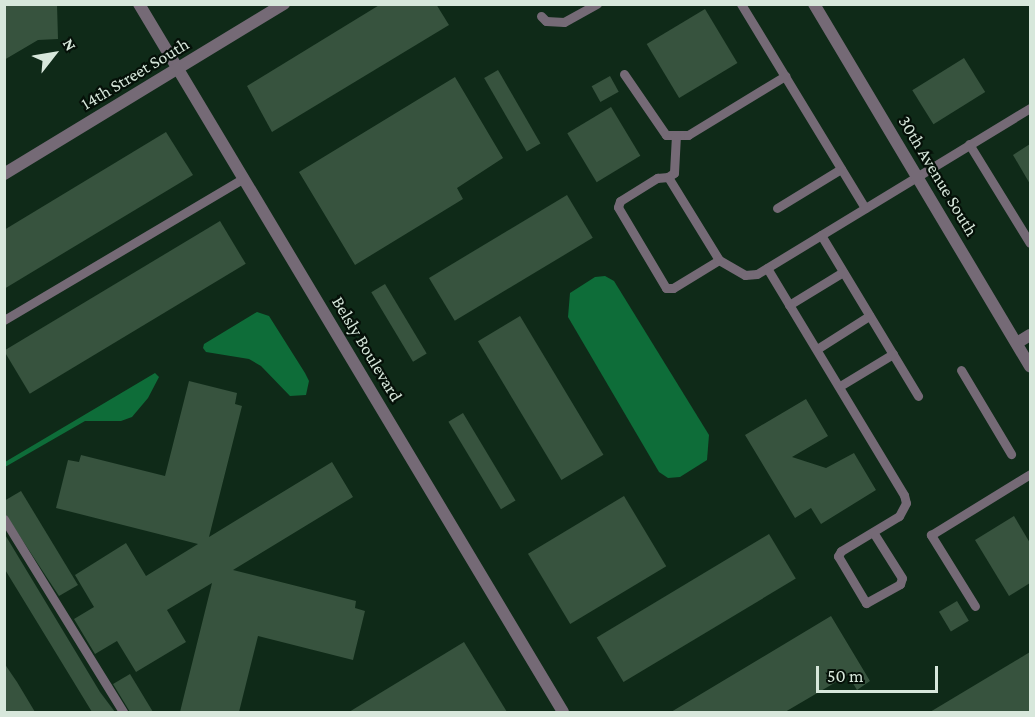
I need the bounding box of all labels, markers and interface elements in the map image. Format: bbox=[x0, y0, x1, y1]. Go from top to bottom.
north arrow bbox=[24, 24, 84, 84]
street label: 14th Street South bbox=[77, 33, 193, 115]
text: N bbox=[60, 35, 80, 54]
street label: 30th Avenue South bbox=[894, 112, 982, 240]
street label: Belsly Boulevard bbox=[327, 292, 407, 406]
scale bar bbox=[819, 654, 940, 692]
text: 50 m bbox=[827, 666, 864, 686]

